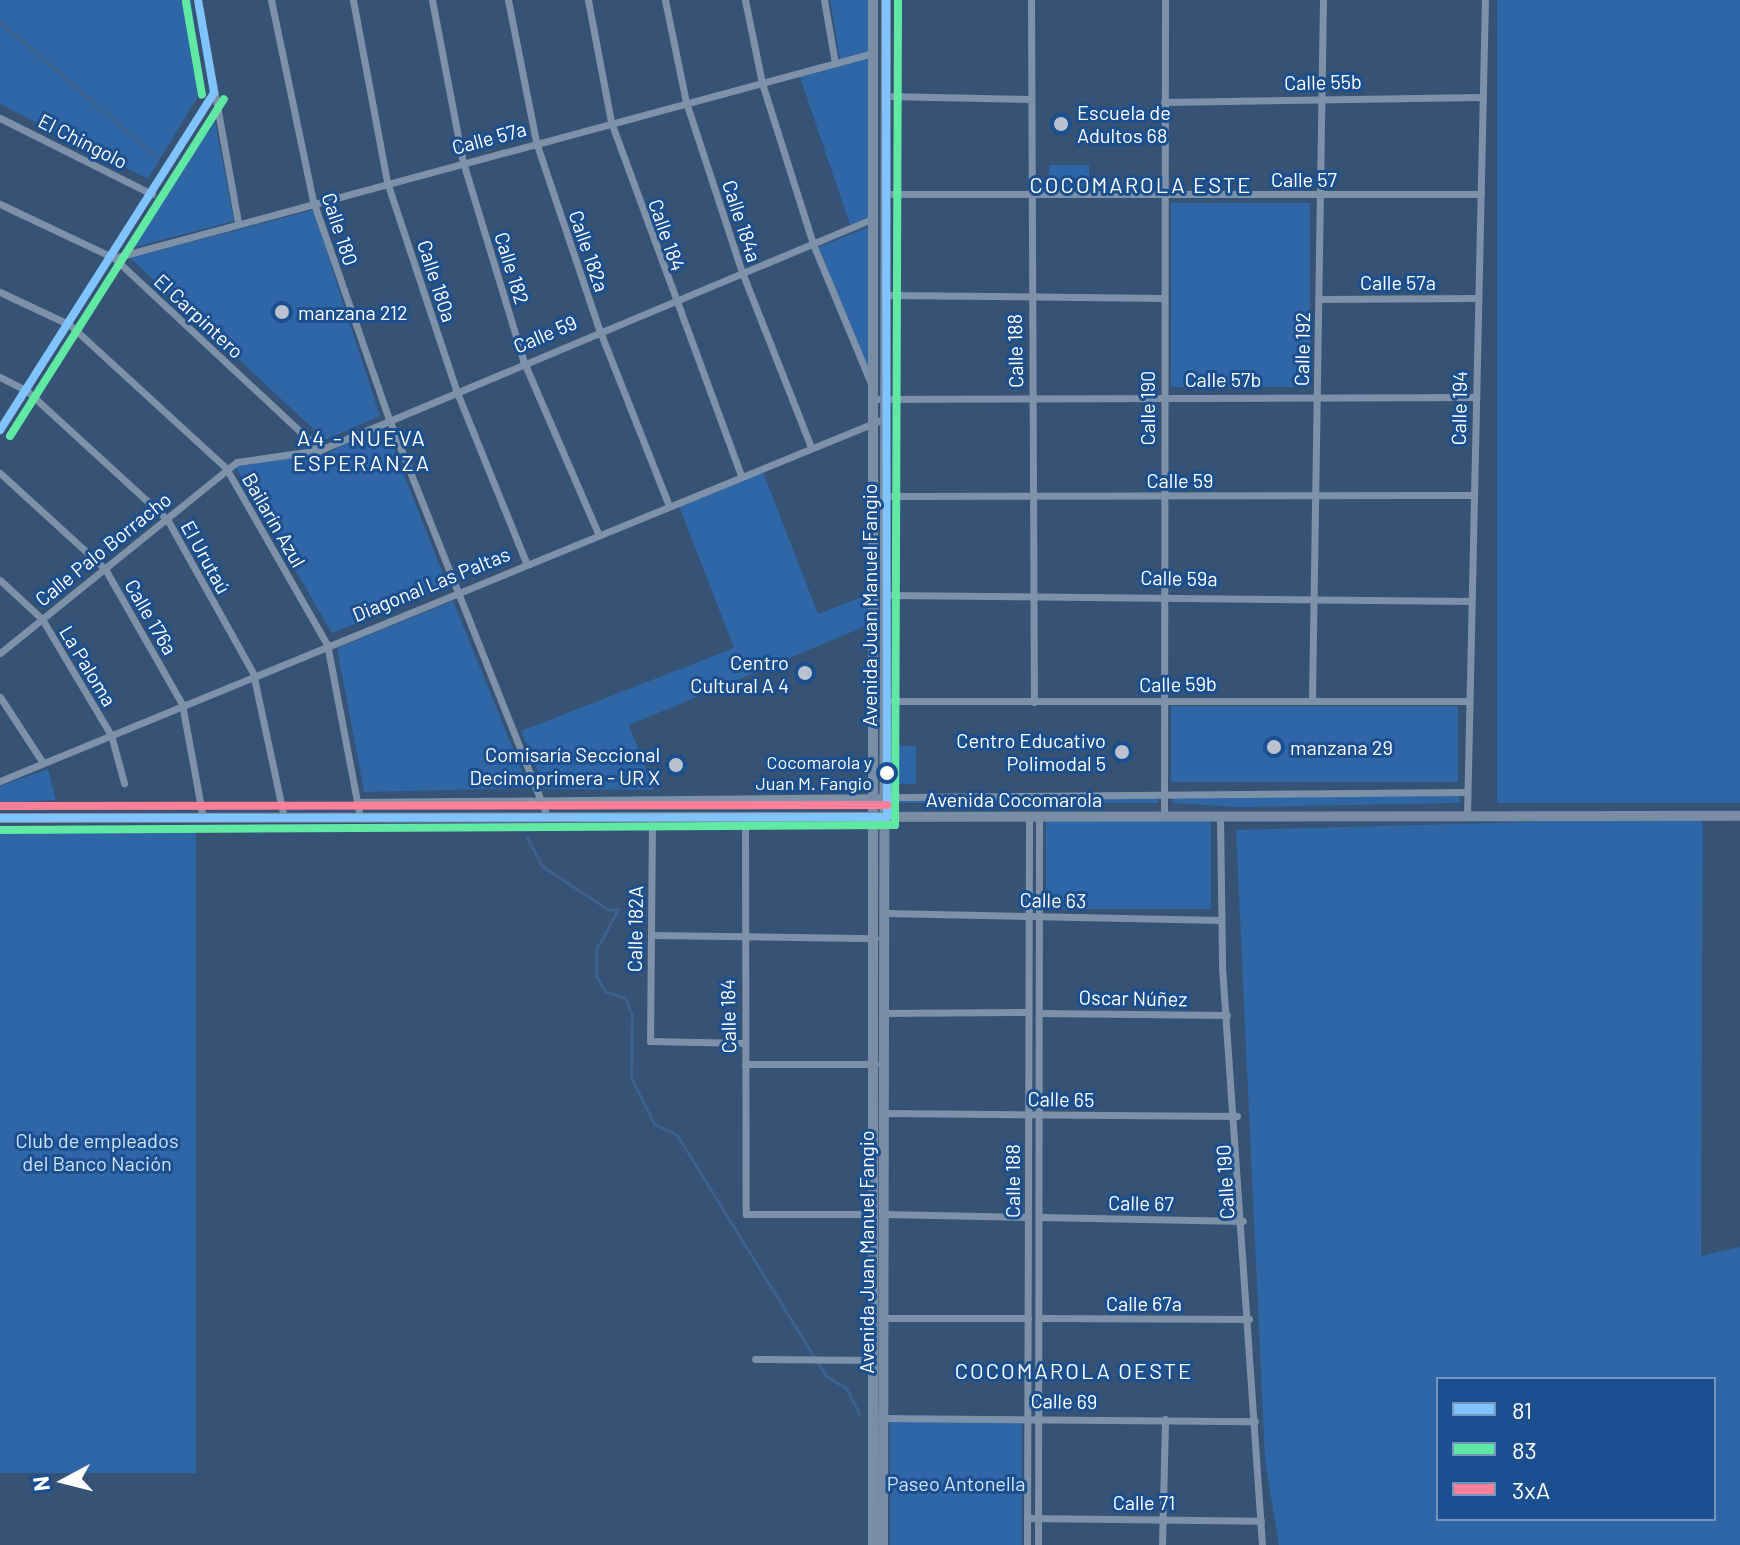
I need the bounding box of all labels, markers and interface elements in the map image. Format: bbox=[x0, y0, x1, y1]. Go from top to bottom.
street label: Calle 55b bbox=[1284, 69, 1362, 95]
place label: Escuela de Adultos 68 bbox=[1077, 100, 1171, 147]
street label: El Chingolo bbox=[35, 108, 131, 174]
marker: Escuela de Adultos 68 bbox=[1052, 115, 1070, 133]
street label: Calle 57a bbox=[449, 117, 529, 159]
street label: Calle 57 bbox=[1271, 167, 1337, 191]
district label: COCOMAROLA ESTE bbox=[1029, 172, 1253, 198]
street label: Calle 184a bbox=[717, 177, 767, 265]
street label: Calle 180 bbox=[317, 190, 363, 268]
street label: Calle 184 bbox=[644, 196, 690, 274]
street label: Calle 182a bbox=[564, 207, 614, 295]
street label: Calle 182 bbox=[490, 229, 534, 307]
street label: Calle 180a bbox=[412, 237, 462, 325]
street label: El Carpintero bbox=[150, 269, 248, 363]
street label: Calle 57a bbox=[1360, 270, 1436, 294]
place label: manzana 212 bbox=[298, 300, 408, 324]
marker: manzana 212 bbox=[273, 303, 291, 321]
street label: Calle 59 bbox=[510, 310, 580, 358]
street label: Calle 192 bbox=[1289, 312, 1315, 386]
street label: Calle 188 bbox=[1002, 314, 1028, 388]
street label: Calle 57b bbox=[1185, 367, 1261, 391]
street label: Calle 190 bbox=[1135, 371, 1159, 445]
street label: Calle 194 bbox=[1446, 371, 1472, 445]
district label: A4 - NUEVA ESPERANZA bbox=[293, 424, 431, 476]
street label: Bailarín Azul bbox=[237, 468, 311, 572]
street label: Calle 59 bbox=[1147, 468, 1213, 492]
street label: Avenida Juan Manuel Fangio bbox=[857, 483, 881, 727]
street label: Calle Palo Borracho bbox=[30, 487, 176, 611]
street label: El Urutaú bbox=[176, 516, 236, 598]
street label: Diagonal Las Paltas bbox=[349, 541, 513, 627]
street label: Calle 59a bbox=[1140, 565, 1218, 591]
street label: Calle 176a bbox=[120, 575, 182, 659]
street label: La Paloma bbox=[55, 621, 121, 711]
place label: Centro Cultural A 4 bbox=[690, 650, 789, 697]
marker: Centro Cultural A 4 bbox=[796, 664, 814, 682]
street label: Calle 59b bbox=[1139, 671, 1217, 697]
place label: Centro Educativo Polimodal 5 bbox=[956, 728, 1106, 775]
place label: manzana 29 bbox=[1290, 735, 1393, 759]
marker: manzana 29 bbox=[1265, 738, 1283, 756]
place label: Comisaría Seccional Decimoprimera - UR X bbox=[469, 742, 660, 789]
marker: Centro Educativo Polimodal 5 bbox=[1113, 743, 1131, 761]
place label: Cocomarola y Juan M. Fangio bbox=[755, 752, 872, 794]
marker: Comisaría Seccional Decimoprimera - UR X bbox=[667, 756, 685, 774]
marker: Cocomarola y Juan M. Fangio bbox=[879, 765, 895, 781]
street label: Avenida Cocomarola bbox=[926, 787, 1102, 811]
street label: Calle 182A bbox=[622, 886, 648, 972]
street label: Calle 63 bbox=[1019, 887, 1087, 913]
street label: Calle 184 bbox=[715, 979, 741, 1053]
street label: Oscar Núñez bbox=[1078, 985, 1188, 1011]
street label: Calle 65 bbox=[1027, 1086, 1095, 1112]
park label: Club de empleados del Banco Nación bbox=[15, 1129, 179, 1176]
street label: Avenida Juan Manuel Fangio bbox=[854, 1130, 878, 1374]
street label: Calle 188 bbox=[1000, 1144, 1024, 1218]
street label: Calle 190 bbox=[1211, 1144, 1239, 1220]
street label: Calle 67 bbox=[1108, 1190, 1174, 1216]
street label: Calle 67a bbox=[1106, 1291, 1182, 1315]
district label: COCOMAROLA OESTE bbox=[955, 1358, 1193, 1384]
legend bbox=[1436, 1377, 1716, 1521]
street label: Calle 69 bbox=[1030, 1388, 1098, 1414]
text: 81 bbox=[1512, 1395, 1532, 1424]
text: 83 bbox=[1512, 1435, 1537, 1464]
north arrow bbox=[24, 1441, 104, 1521]
park label: Paseo Antonella bbox=[887, 1471, 1025, 1495]
text: N bbox=[26, 1475, 54, 1493]
text: 3xA bbox=[1512, 1475, 1550, 1504]
street label: Calle 71 bbox=[1113, 1490, 1175, 1514]

